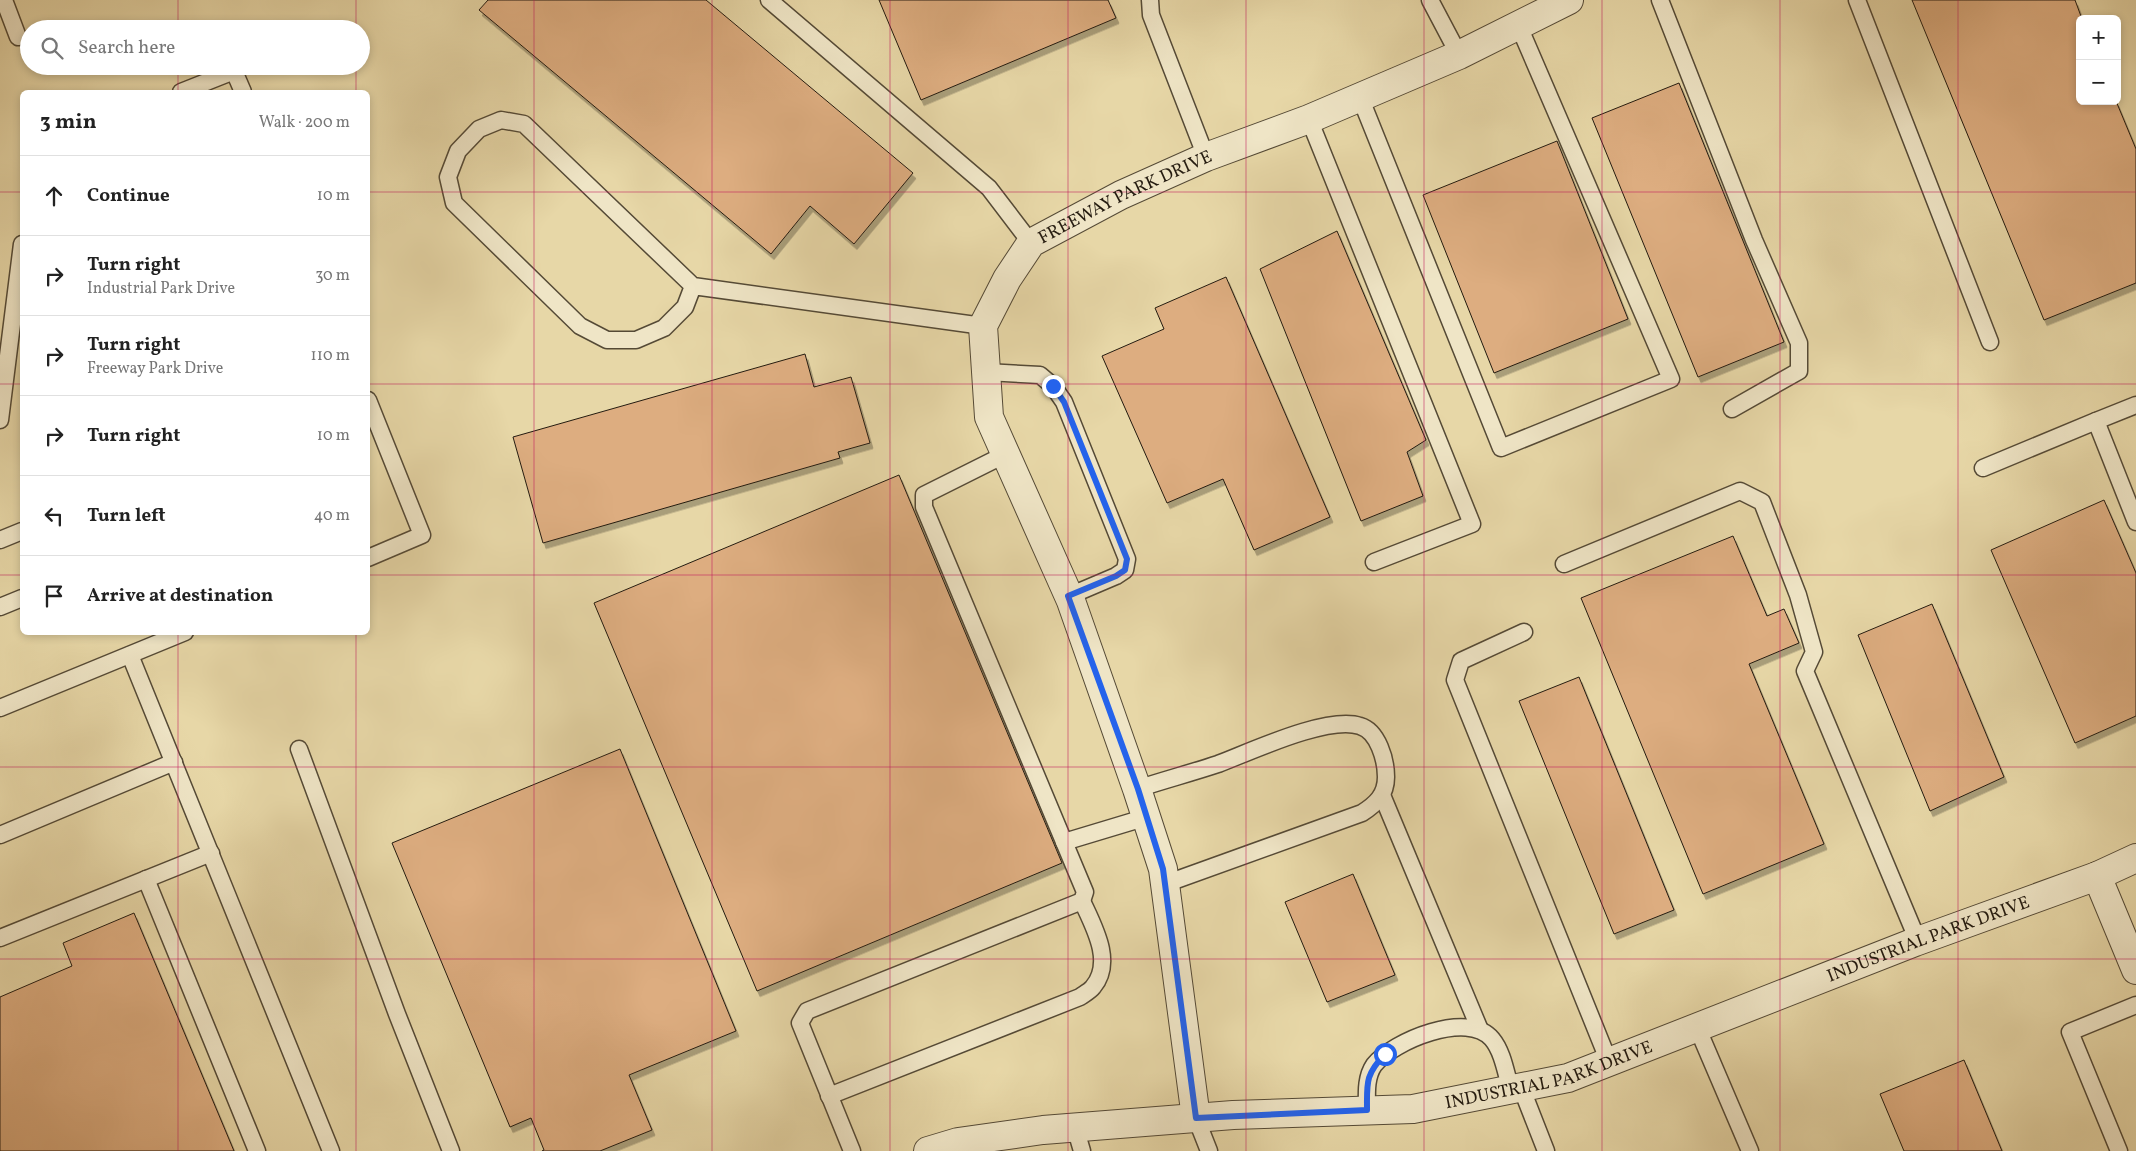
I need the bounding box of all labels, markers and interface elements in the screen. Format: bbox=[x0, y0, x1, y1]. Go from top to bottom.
map controls bbox=[2076, 15, 2121, 105]
button: + bbox=[2076, 15, 2121, 60]
search box bbox=[20, 20, 370, 75]
icon: search bbox=[38, 34, 66, 62]
text: Search here bbox=[78, 35, 175, 61]
button: − bbox=[2076, 60, 2121, 105]
text: 3 min bbox=[40, 108, 96, 137]
text: Walk · 200 m bbox=[259, 112, 350, 134]
street label: FREEWAY PARK DRIVE bbox=[1034, 145, 1217, 251]
icon: ahead bbox=[40, 182, 68, 210]
text: Continue bbox=[87, 183, 170, 209]
text: 10 m bbox=[317, 185, 350, 207]
text: Turn right bbox=[87, 252, 180, 278]
icon: right bbox=[40, 262, 68, 290]
text: 30 m bbox=[315, 265, 350, 287]
text: Industrial Park Drive bbox=[87, 278, 235, 300]
text: Turn right bbox=[87, 332, 180, 358]
icon: right bbox=[40, 342, 68, 370]
text: 110 m bbox=[311, 345, 350, 367]
text: Freeway Park Drive bbox=[87, 358, 223, 380]
route end bbox=[1042, 375, 1065, 398]
icon: right bbox=[40, 422, 68, 450]
text: Turn right bbox=[87, 423, 180, 449]
text: 10 m bbox=[317, 425, 350, 447]
icon: left bbox=[40, 502, 68, 530]
text: Turn left bbox=[87, 503, 166, 529]
text: 40 m bbox=[314, 505, 350, 527]
icon: arrive bbox=[40, 582, 68, 610]
text: Arrive at destination bbox=[87, 583, 273, 609]
street label: INDUSTRIAL PARK DRIVE bbox=[1823, 890, 2033, 989]
street label: INDUSTRIAL PARK DRIVE bbox=[1443, 1035, 1657, 1116]
route start bbox=[1374, 1043, 1397, 1066]

